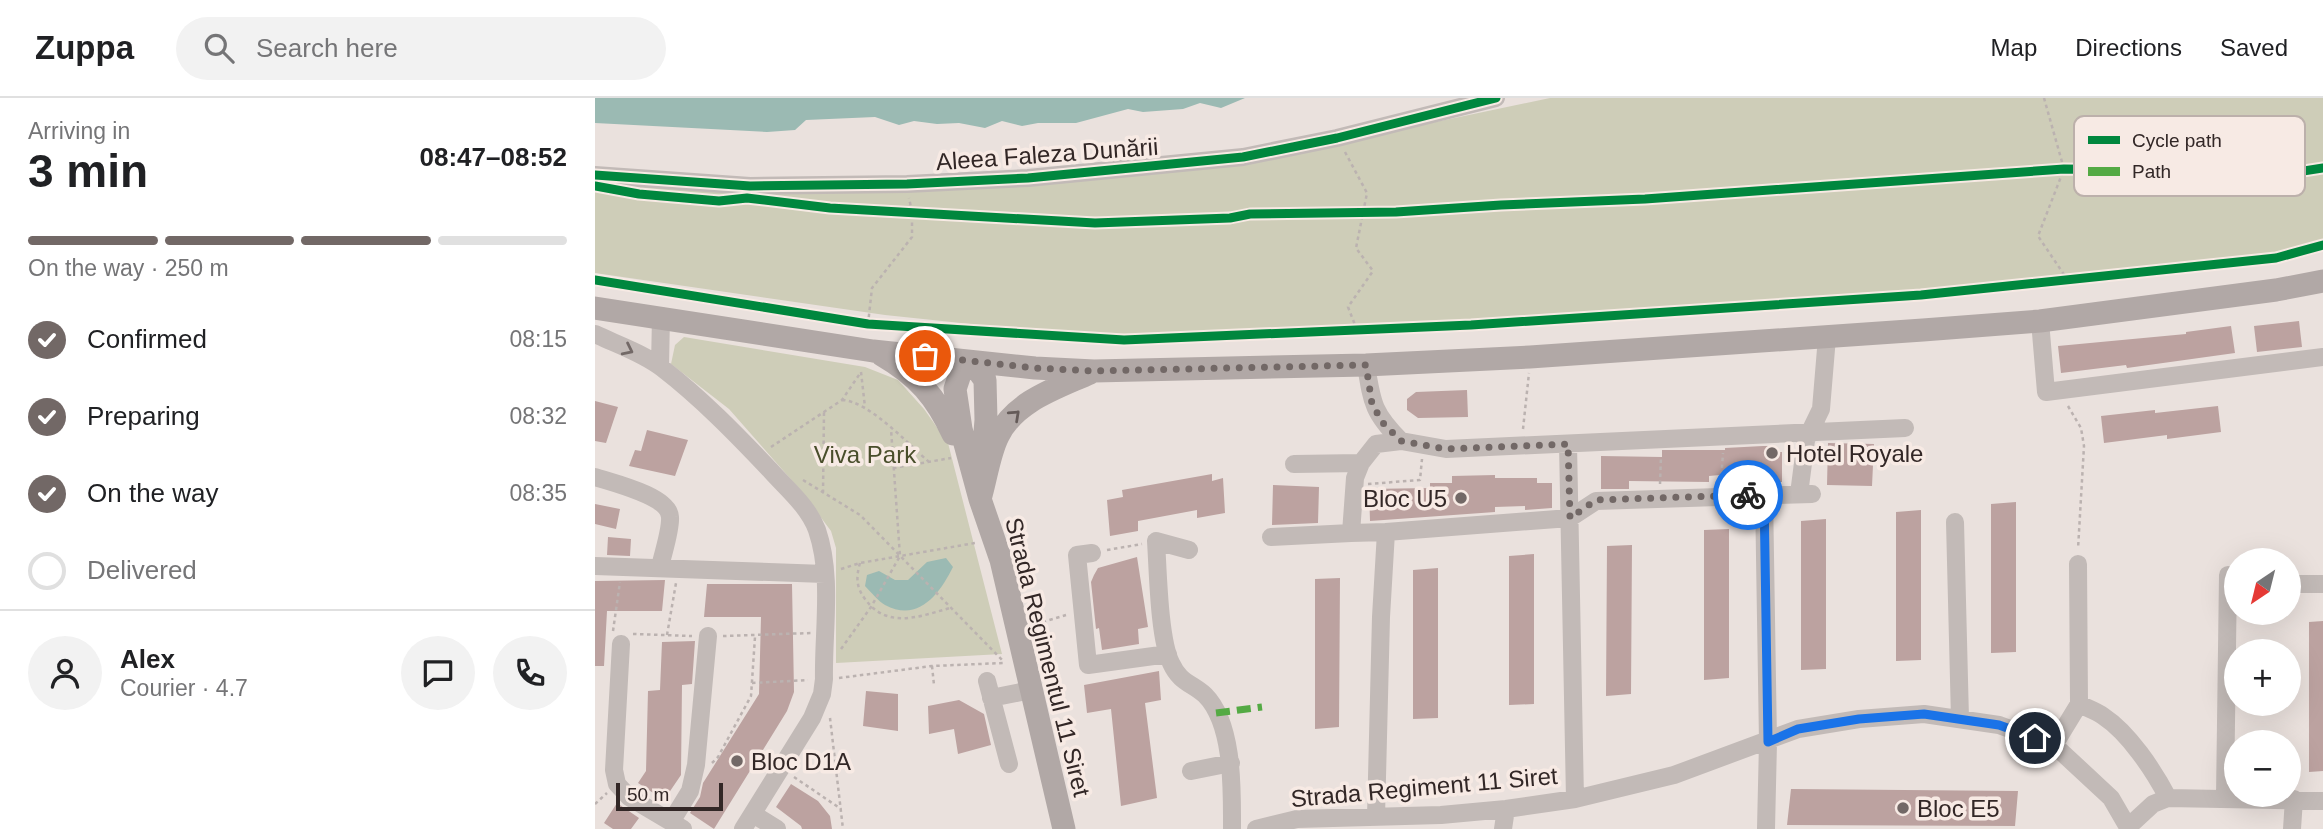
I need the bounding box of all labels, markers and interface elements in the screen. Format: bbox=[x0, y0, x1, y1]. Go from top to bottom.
search box bbox=[176, 17, 666, 80]
text: Zuppa bbox=[35, 29, 134, 66]
icon: search bbox=[200, 29, 238, 67]
text: Search here bbox=[256, 33, 398, 63]
text: Map bbox=[1991, 34, 2037, 61]
text: Directions bbox=[2075, 34, 2182, 61]
text: Saved bbox=[2220, 34, 2288, 61]
legend bbox=[2074, 116, 2305, 196]
text: Arriving in bbox=[28, 118, 130, 144]
text: Cycle path bbox=[2132, 130, 2222, 151]
street label: Aleea Faleza Dunării bbox=[935, 133, 1159, 175]
text: 08:47–08:52 bbox=[420, 142, 567, 172]
text: 3 min bbox=[28, 145, 148, 197]
text: Path bbox=[2132, 161, 2171, 182]
text: On the way · 250 m bbox=[28, 255, 229, 281]
icon: check bbox=[28, 321, 66, 359]
text: Confirmed bbox=[87, 324, 207, 354]
text: 08:15 bbox=[509, 326, 567, 352]
pin bbox=[895, 326, 955, 386]
icon: bag bbox=[906, 337, 944, 375]
one-way arrow bbox=[621, 342, 633, 356]
icon: check bbox=[28, 398, 66, 436]
text: Preparing bbox=[87, 401, 200, 431]
text: 08:32 bbox=[509, 403, 567, 429]
one-way arrow bbox=[1007, 411, 1020, 423]
place label: Hotel Royale bbox=[1786, 440, 1923, 467]
park label: Viva Park bbox=[814, 441, 917, 468]
marker: Hotel Royale bbox=[1764, 445, 1780, 461]
courier bbox=[1713, 460, 1783, 530]
icon: check bbox=[28, 475, 66, 513]
icon: bike bbox=[1729, 476, 1767, 514]
text: On the way bbox=[87, 478, 219, 508]
text: 08:35 bbox=[509, 480, 567, 506]
place label: Bloc U5 bbox=[1363, 485, 1447, 512]
marker: Bloc U5 bbox=[1453, 490, 1469, 506]
street label: Strada Regimentul 11 Siret bbox=[1000, 515, 1096, 800]
north arrow bbox=[2224, 548, 2301, 625]
map controls bbox=[2224, 548, 2301, 807]
text: Delivered bbox=[87, 555, 197, 585]
button: person bbox=[28, 636, 102, 710]
button: chat bbox=[401, 636, 475, 710]
button: phone bbox=[493, 636, 567, 710]
button: + bbox=[2224, 639, 2301, 716]
text: Alex bbox=[120, 644, 175, 674]
text: Courier · 4.7 bbox=[120, 675, 248, 701]
pin bbox=[2005, 708, 2065, 768]
icon: home bbox=[2016, 719, 2054, 757]
button: − bbox=[2224, 730, 2301, 807]
place label: Bloc D1A bbox=[751, 748, 851, 775]
marker: Bloc D1A bbox=[729, 753, 745, 769]
street label: Strada Regiment 11 Siret bbox=[1289, 762, 1559, 812]
scale bar bbox=[616, 780, 723, 812]
text: 50 m bbox=[627, 784, 669, 805]
place label: Bloc E5 bbox=[1917, 795, 2000, 822]
marker: Bloc E5 bbox=[1895, 800, 1911, 816]

